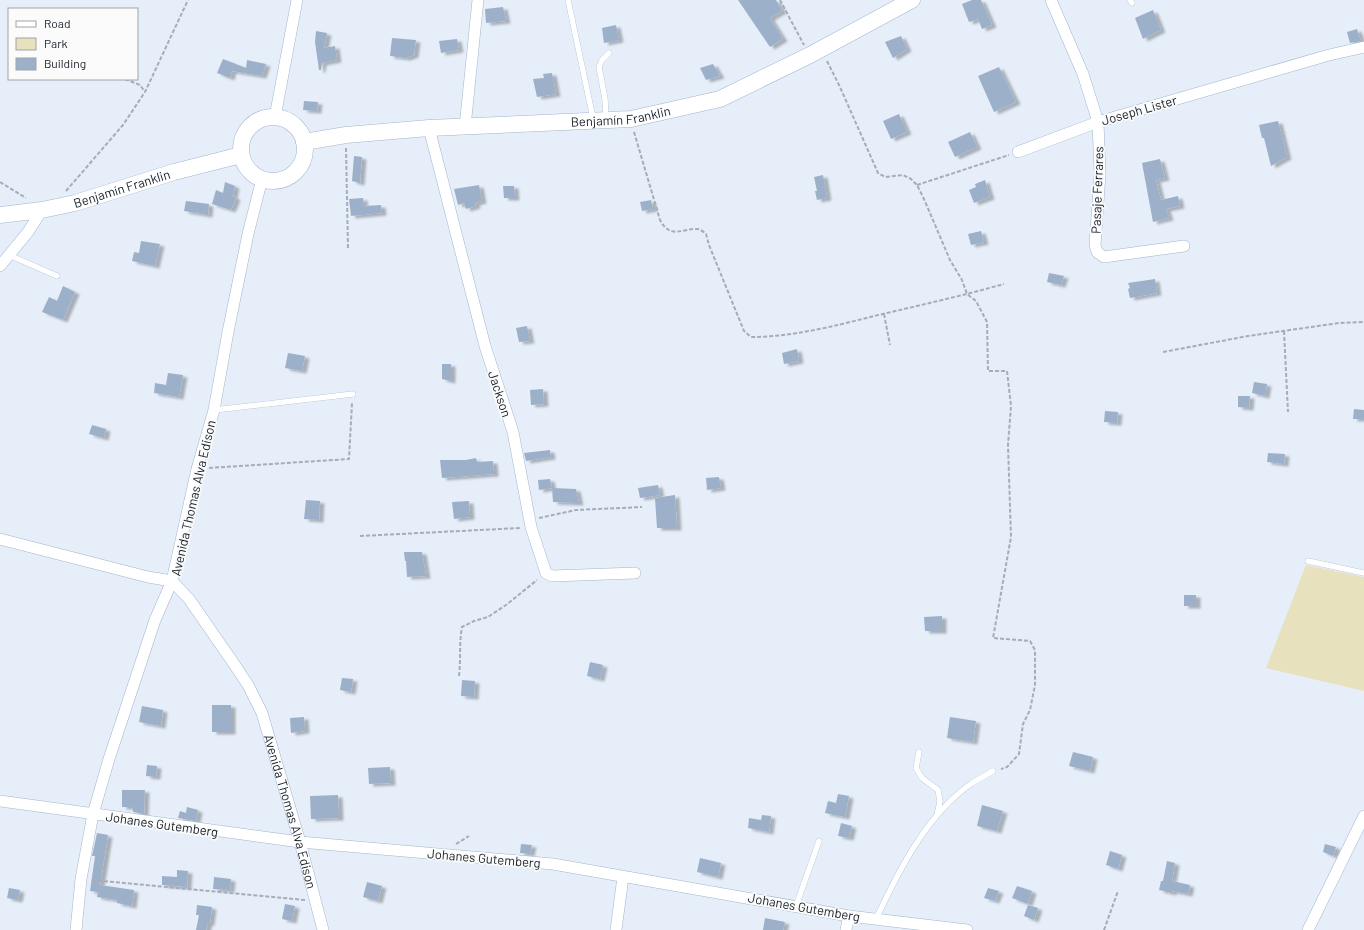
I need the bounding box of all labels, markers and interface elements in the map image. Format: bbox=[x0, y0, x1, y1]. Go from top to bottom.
legend bbox=[8, 8, 138, 80]
text: Road bbox=[44, 16, 71, 30]
text: Park bbox=[44, 36, 68, 50]
text: Building bbox=[44, 56, 86, 70]
street label: Joseph Lister bbox=[1099, 92, 1179, 128]
street label: Benjamín Franklin bbox=[570, 102, 672, 130]
street label: Pasaje Ferrares bbox=[1087, 146, 1107, 234]
street label: Benjamín Franklin bbox=[71, 166, 172, 211]
street label: Jackson bbox=[485, 369, 515, 419]
street label: Avenida Thomas Alva Edison bbox=[167, 418, 219, 578]
street label: Avenida Thomas Alva Edison bbox=[261, 732, 320, 890]
street label: Johanes Gutemberg bbox=[105, 808, 219, 840]
street label: Johanes Gutemberg bbox=[427, 845, 541, 871]
street label: Johanes Gutemberg bbox=[747, 889, 861, 925]

